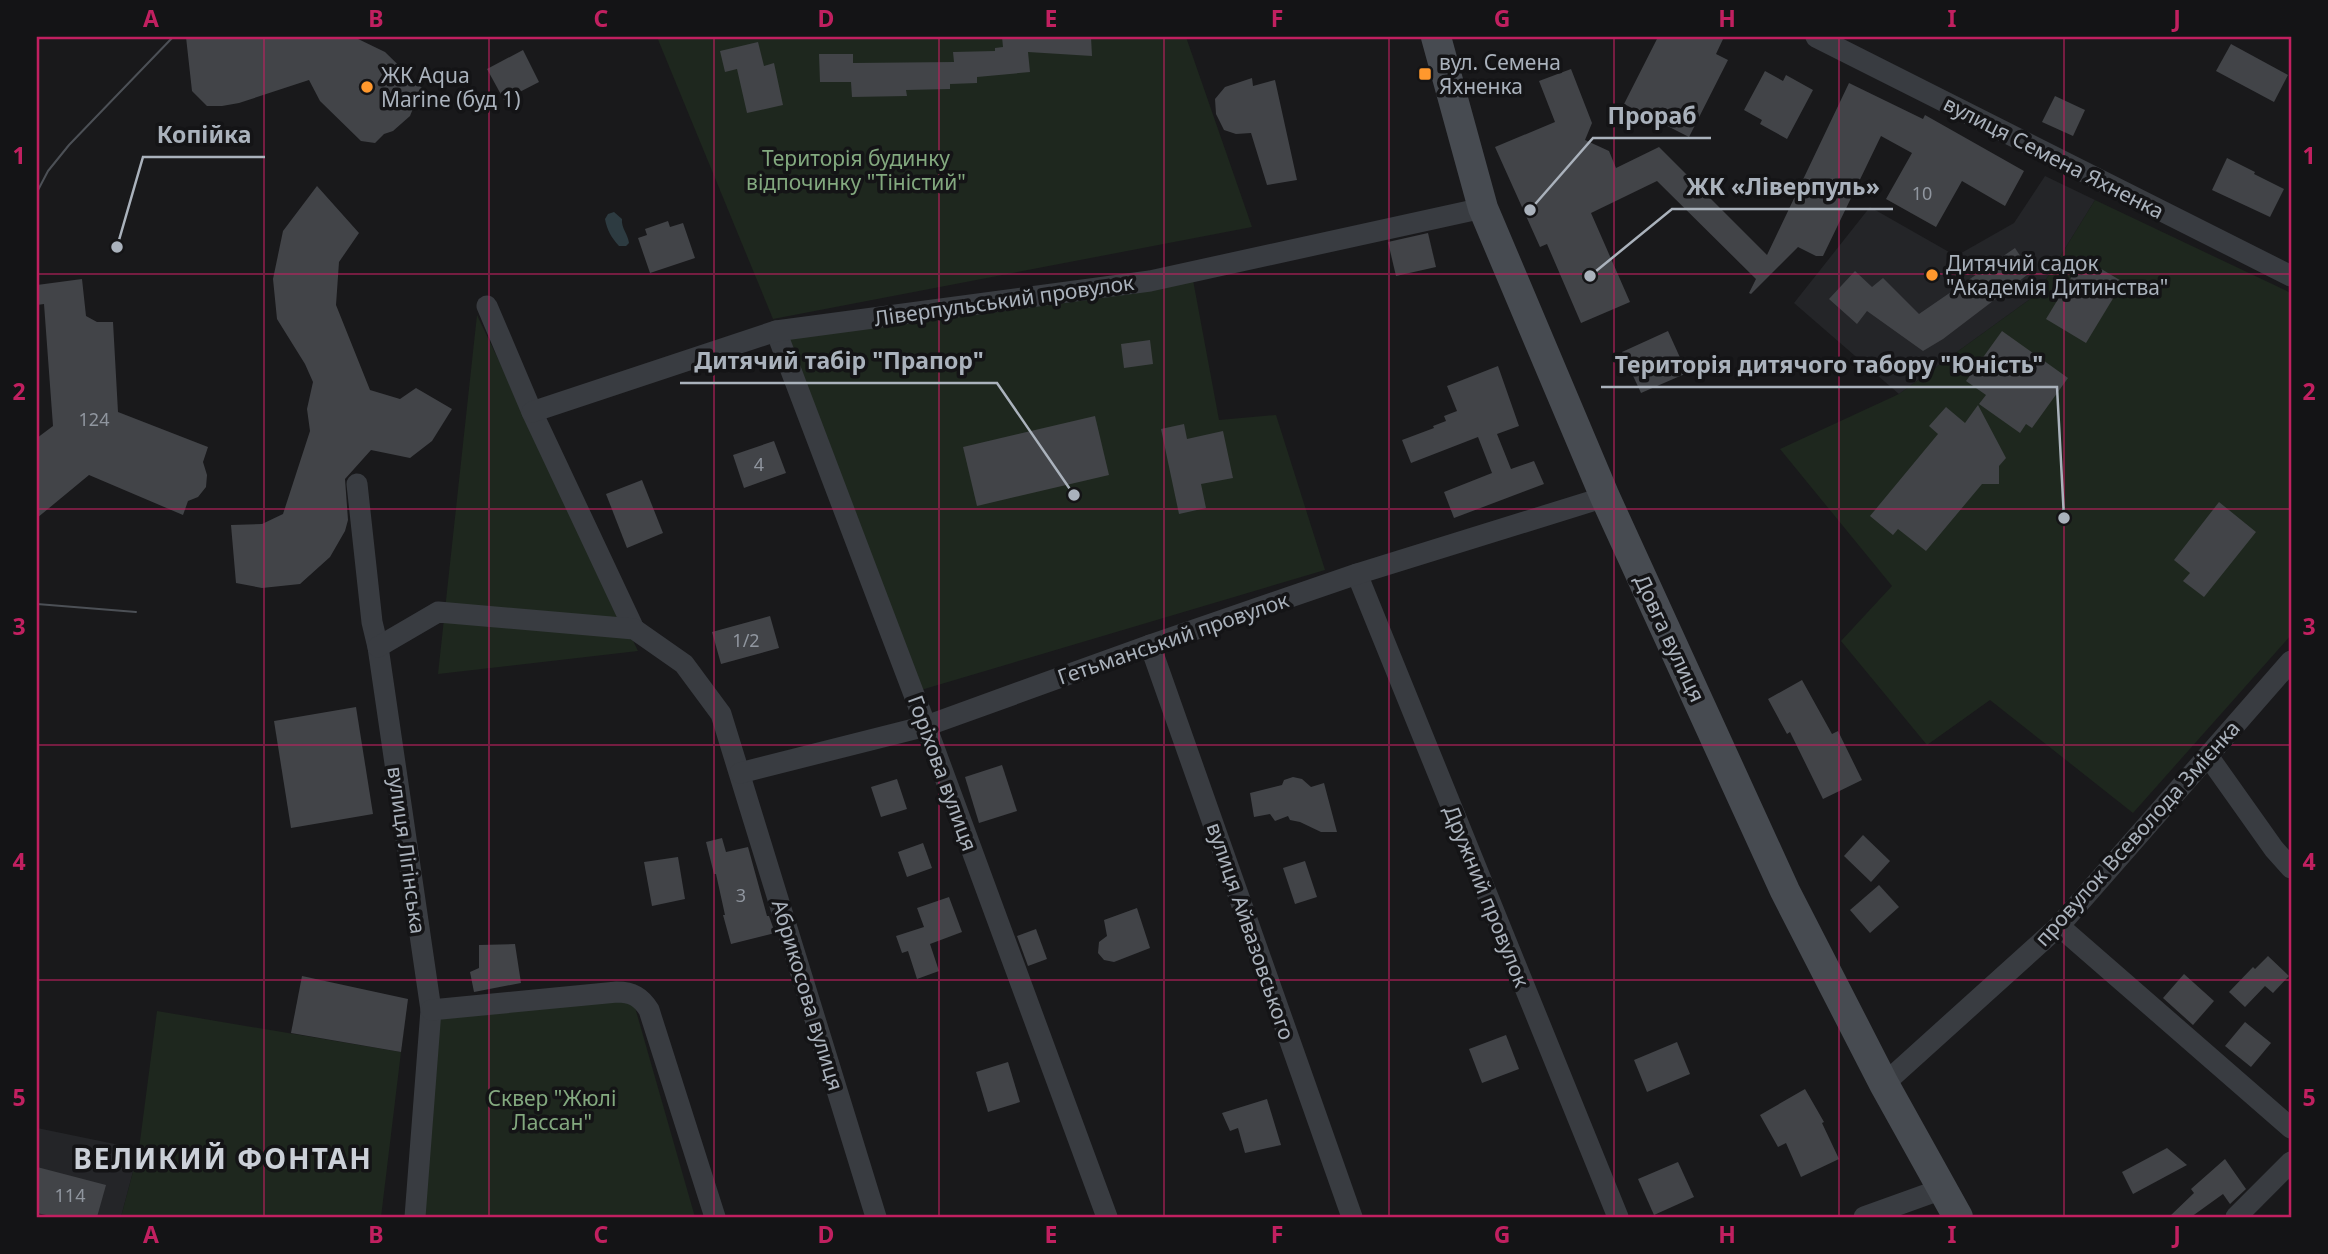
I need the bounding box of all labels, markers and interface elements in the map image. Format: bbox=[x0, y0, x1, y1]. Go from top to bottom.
text: A bbox=[143, 2, 159, 34]
text: B bbox=[368, 2, 384, 34]
text: C bbox=[594, 2, 609, 34]
text: D bbox=[818, 2, 834, 34]
text: E bbox=[1045, 2, 1057, 34]
text: F bbox=[1271, 2, 1283, 34]
text: G bbox=[1494, 2, 1510, 34]
text: H bbox=[1718, 2, 1736, 34]
text: I bbox=[1948, 2, 1957, 34]
text: J bbox=[2171, 2, 2181, 34]
place label: вул. Семена Яхненка bbox=[1439, 48, 1561, 100]
place label: ЖК Aqua Marine (буд 1) bbox=[381, 61, 521, 113]
marker: вул. Семена Яхненка bbox=[1417, 66, 1433, 82]
marker: ЖК Aqua Marine (буд 1) bbox=[359, 79, 375, 95]
street label: вулиця Семена Яхненка bbox=[1939, 89, 2169, 225]
callout: Прораб bbox=[1593, 94, 1711, 138]
text: Прораб bbox=[1607, 99, 1697, 131]
callout: Копійка bbox=[143, 113, 265, 157]
text: Копійка bbox=[157, 118, 251, 150]
text: 1 bbox=[12, 139, 26, 171]
text: 1 bbox=[2302, 139, 2316, 171]
park label: Територія будинку відпочинку "Тіністий" bbox=[746, 144, 966, 196]
callout: ЖК «Ліверпуль» bbox=[1672, 165, 1893, 209]
text: ЖК «Ліверпуль» bbox=[1686, 170, 1880, 202]
house number: 10 bbox=[1912, 181, 1932, 205]
place label: Дитячий садок "Академія Дитинства" bbox=[1946, 249, 2168, 301]
marker: Дитячий садок "Академія Дитинства" bbox=[1924, 267, 1940, 283]
street label: Ліверпульський провулок bbox=[872, 268, 1136, 332]
callout: Дитячий табір "Прапор" bbox=[680, 339, 997, 383]
callout: Територія дитячого табору "Юність" bbox=[1601, 343, 2057, 387]
text: Дитячий табір "Прапор" bbox=[694, 344, 984, 376]
text: Територія дитячого табору "Юність" bbox=[1615, 348, 2043, 380]
text: 2 bbox=[12, 375, 26, 407]
text: 2 bbox=[2302, 375, 2316, 407]
house number: 124 bbox=[79, 407, 109, 431]
house number: 4 bbox=[754, 452, 764, 476]
street label: Довга вулиця bbox=[1628, 570, 1712, 706]
street label: Гетьманський провулок bbox=[1054, 585, 1292, 691]
text: 3 bbox=[12, 610, 26, 642]
text: 3 bbox=[2302, 610, 2316, 642]
house number: 1/2 bbox=[732, 628, 760, 652]
street label: Горіхова вулиця bbox=[902, 691, 984, 855]
street label: провулок Всеволода Змієнка bbox=[2028, 714, 2246, 952]
street label: вулиця Лігінська bbox=[381, 764, 433, 936]
street label: Дружний провулок bbox=[1438, 801, 1536, 991]
street label: вулиця Айвазовського bbox=[1201, 819, 1301, 1043]
text: 4 bbox=[12, 845, 26, 877]
text: 4 bbox=[2302, 845, 2316, 877]
house number: 3 bbox=[736, 883, 746, 907]
street label: Абрикосова вулиця bbox=[766, 896, 850, 1094]
text: 5 bbox=[12, 1081, 26, 1113]
text: 5 bbox=[2302, 1081, 2316, 1113]
park label: Сквер "Жюлі Лассан" bbox=[488, 1084, 616, 1136]
district label: ВЕЛИКИЙ ФОНТАН bbox=[73, 1139, 373, 1177]
house number: 114 bbox=[55, 1183, 85, 1207]
text: A bbox=[143, 1218, 159, 1250]
text: B bbox=[368, 1218, 384, 1250]
text: C bbox=[594, 1218, 609, 1250]
text: D bbox=[818, 1218, 834, 1250]
text: E bbox=[1045, 1218, 1057, 1250]
text: F bbox=[1271, 1218, 1283, 1250]
text: G bbox=[1494, 1218, 1510, 1250]
text: H bbox=[1718, 1218, 1736, 1250]
text: I bbox=[1948, 1218, 1957, 1250]
text: J bbox=[2171, 1218, 2181, 1250]

